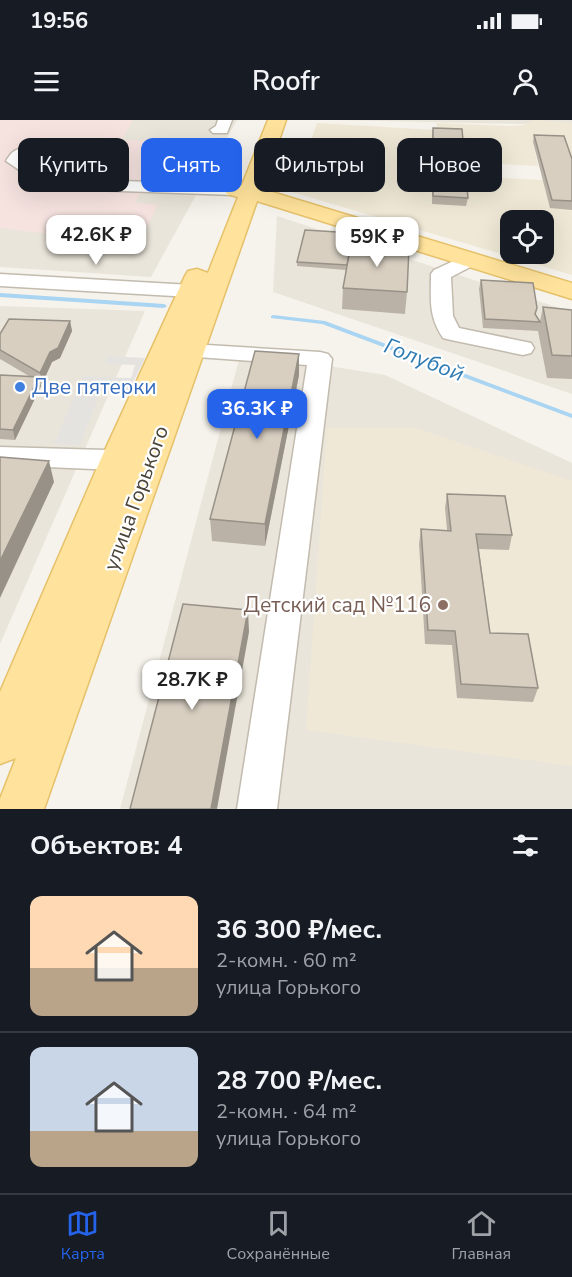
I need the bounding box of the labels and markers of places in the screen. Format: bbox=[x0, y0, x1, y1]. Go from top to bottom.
pin: 42.6K ₽ bbox=[41, 215, 151, 266]
pin: 59K ₽ bbox=[335, 217, 419, 268]
place label: Две пятерки bbox=[32, 373, 157, 401]
marker: Две пятерки bbox=[13, 380, 27, 394]
pin: 36.3K ₽ bbox=[202, 389, 312, 440]
place label: Детский сад №116 bbox=[244, 591, 431, 619]
marker: Детский сад №116 bbox=[436, 598, 450, 612]
pin: 28.7K ₽ bbox=[137, 660, 247, 711]

